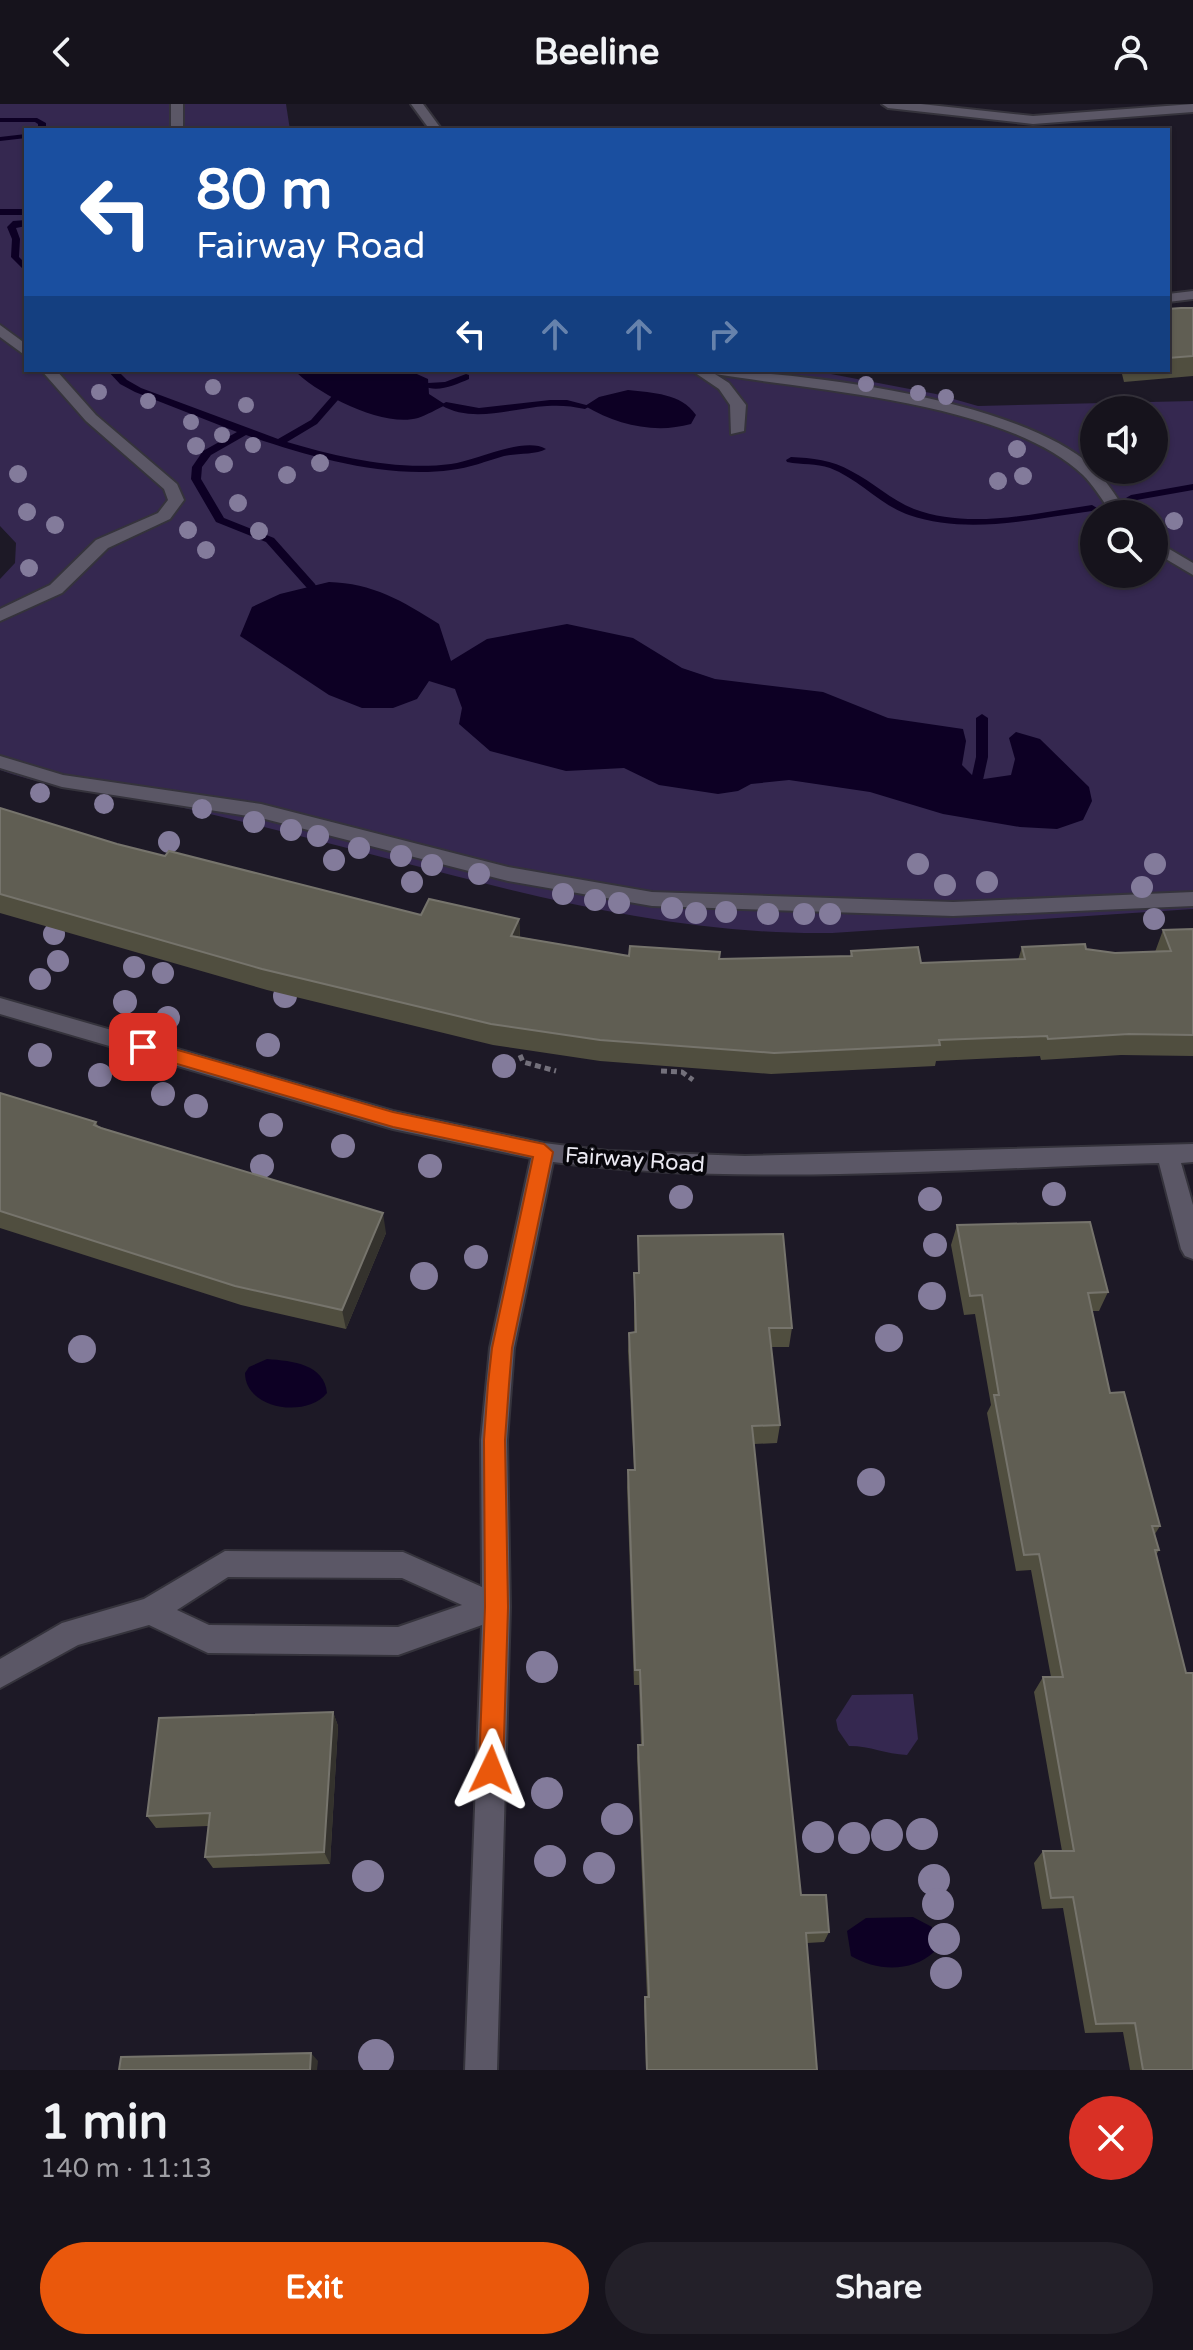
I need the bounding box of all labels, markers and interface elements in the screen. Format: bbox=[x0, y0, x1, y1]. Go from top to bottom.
icon: back bbox=[40, 30, 84, 74]
icon: person bbox=[1109, 30, 1153, 74]
text: Beeline bbox=[534, 31, 659, 74]
text: 80 m bbox=[196, 157, 332, 224]
icon: left bbox=[64, 160, 168, 264]
text: Fairway Road bbox=[196, 225, 426, 268]
icon: left bbox=[449, 312, 493, 356]
icon: ahead bbox=[533, 312, 577, 356]
icon: ahead bbox=[617, 312, 661, 356]
icon: right bbox=[701, 312, 745, 356]
map controls bbox=[1080, 396, 1168, 588]
button: sound bbox=[1080, 396, 1168, 484]
button: search bbox=[1080, 500, 1168, 588]
pin bbox=[109, 1013, 177, 1081]
icon: arrive bbox=[121, 1025, 165, 1069]
street label: Fairway Road bbox=[564, 1142, 706, 1178]
position arrow bbox=[449, 1728, 533, 1812]
text: 1 min bbox=[40, 2094, 168, 2152]
button: close bbox=[1069, 2096, 1153, 2180]
text: 140 m · 11:13 bbox=[40, 2153, 212, 2184]
button: Exit bbox=[40, 2242, 589, 2334]
button: Share bbox=[605, 2242, 1153, 2334]

